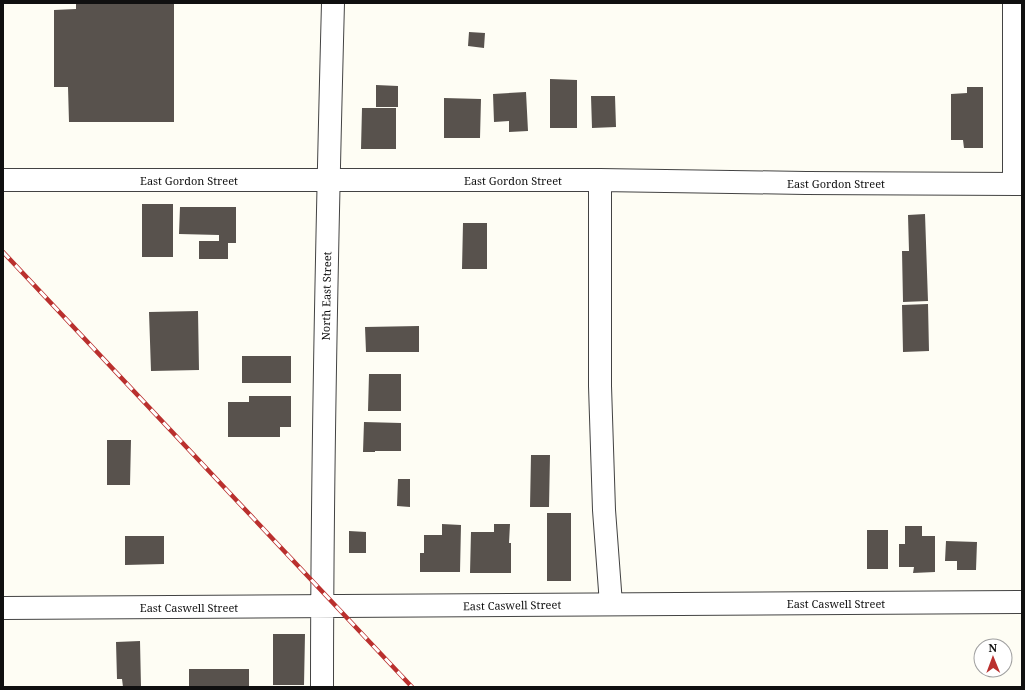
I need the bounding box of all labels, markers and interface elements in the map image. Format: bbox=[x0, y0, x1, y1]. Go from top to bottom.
street label: East Gordon Street bbox=[140, 173, 238, 188]
street label: East Gordon Street bbox=[464, 173, 562, 188]
street label: East Gordon Street bbox=[787, 176, 885, 191]
street label: North East Street bbox=[318, 251, 334, 341]
street label: East Caswell Street bbox=[787, 596, 885, 611]
street label: East Caswell Street bbox=[463, 597, 561, 613]
street label: East Caswell Street bbox=[140, 600, 238, 615]
north arrow bbox=[973, 638, 1013, 678]
text: N bbox=[988, 640, 998, 655]

